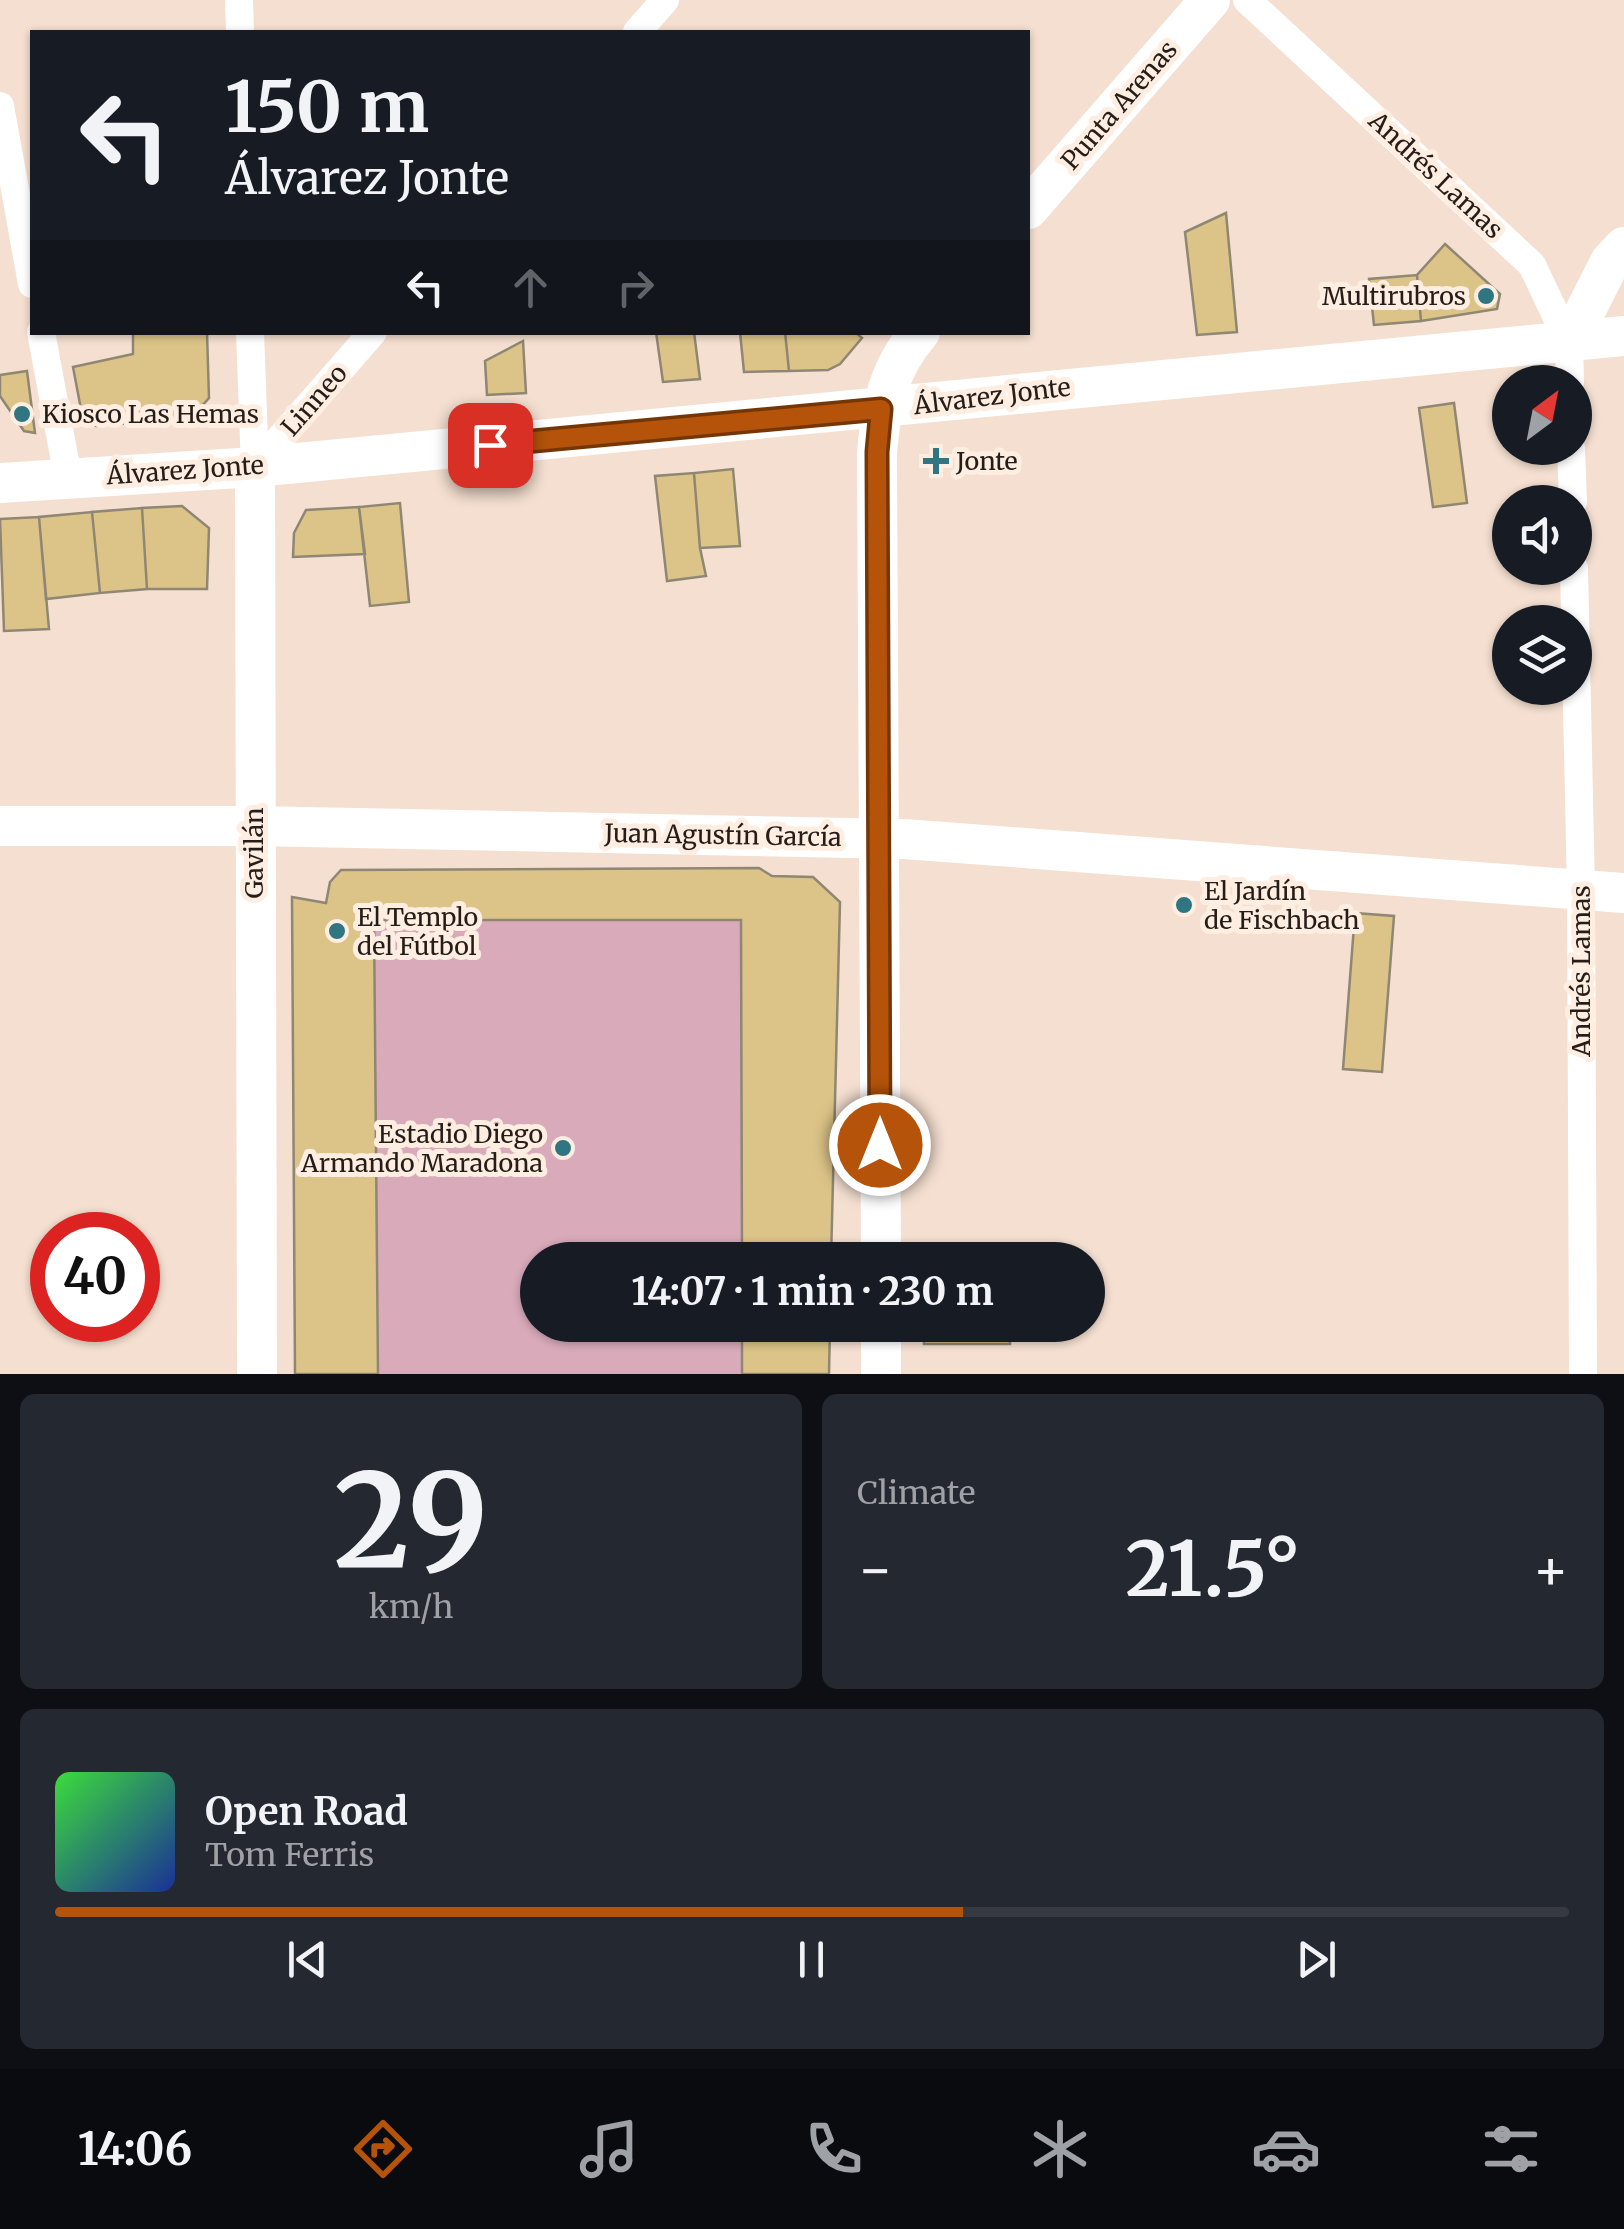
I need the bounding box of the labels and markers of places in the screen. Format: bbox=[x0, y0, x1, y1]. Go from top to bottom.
place label: Multirubros bbox=[1322, 280, 1466, 312]
marker: Multirubros bbox=[1475, 285, 1497, 307]
place label: Kiosco Las Hemas bbox=[42, 398, 259, 430]
marker: Kiosco Las Hemas bbox=[11, 403, 33, 425]
pin bbox=[448, 403, 533, 488]
place label: Jonte bbox=[955, 445, 1018, 477]
marker: Jonte bbox=[925, 450, 947, 472]
place label: El Jardín de Fischbach bbox=[1204, 875, 1360, 936]
marker: El Jardín de Fischbach bbox=[1173, 894, 1195, 916]
place label: El Templo del Fútbol bbox=[357, 901, 478, 962]
marker: El Templo del Fútbol bbox=[326, 920, 348, 942]
place label: Estadio Diego Armando Maradona bbox=[300, 1118, 543, 1179]
marker: Estadio Diego Armando Maradona bbox=[552, 1137, 574, 1159]

